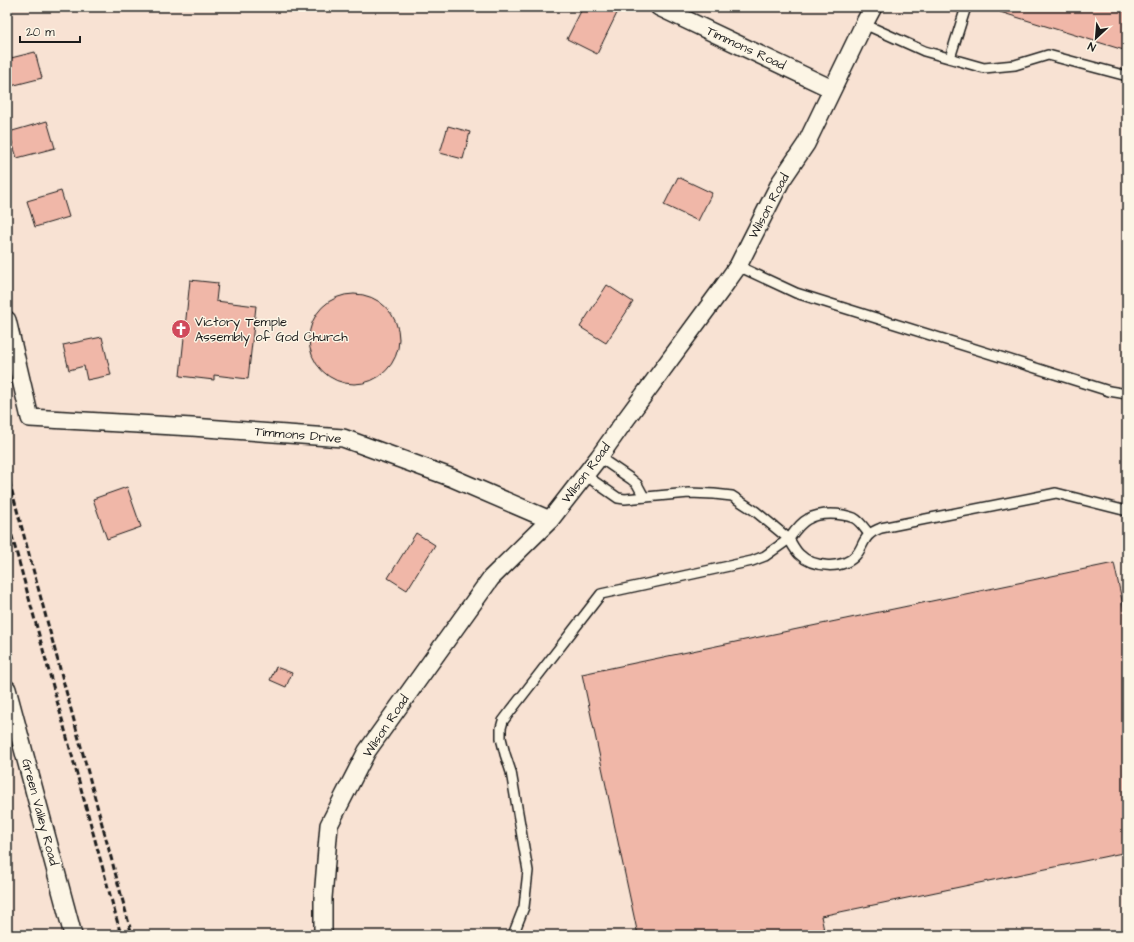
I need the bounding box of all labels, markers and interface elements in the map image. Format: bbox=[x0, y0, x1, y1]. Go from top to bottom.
scale bar bbox=[20, 18, 80, 44]
north arrow bbox=[1076, 18, 1116, 58]
street label: Timmons Road bbox=[703, 22, 789, 74]
text: 20 m bbox=[26, 24, 55, 41]
text: N bbox=[1085, 38, 1098, 55]
street label: Wilson Road bbox=[744, 170, 794, 242]
place label: Victory Temple Assembly of God Church bbox=[195, 313, 348, 347]
church icon: Victory Temple Assembly of God Church bbox=[170, 318, 192, 340]
street label: Timmons Drive bbox=[254, 422, 342, 448]
street label: Wilson Road bbox=[557, 439, 615, 507]
street label: Wilson Road bbox=[359, 691, 414, 761]
street label: Green Valley Road bbox=[16, 757, 63, 868]

